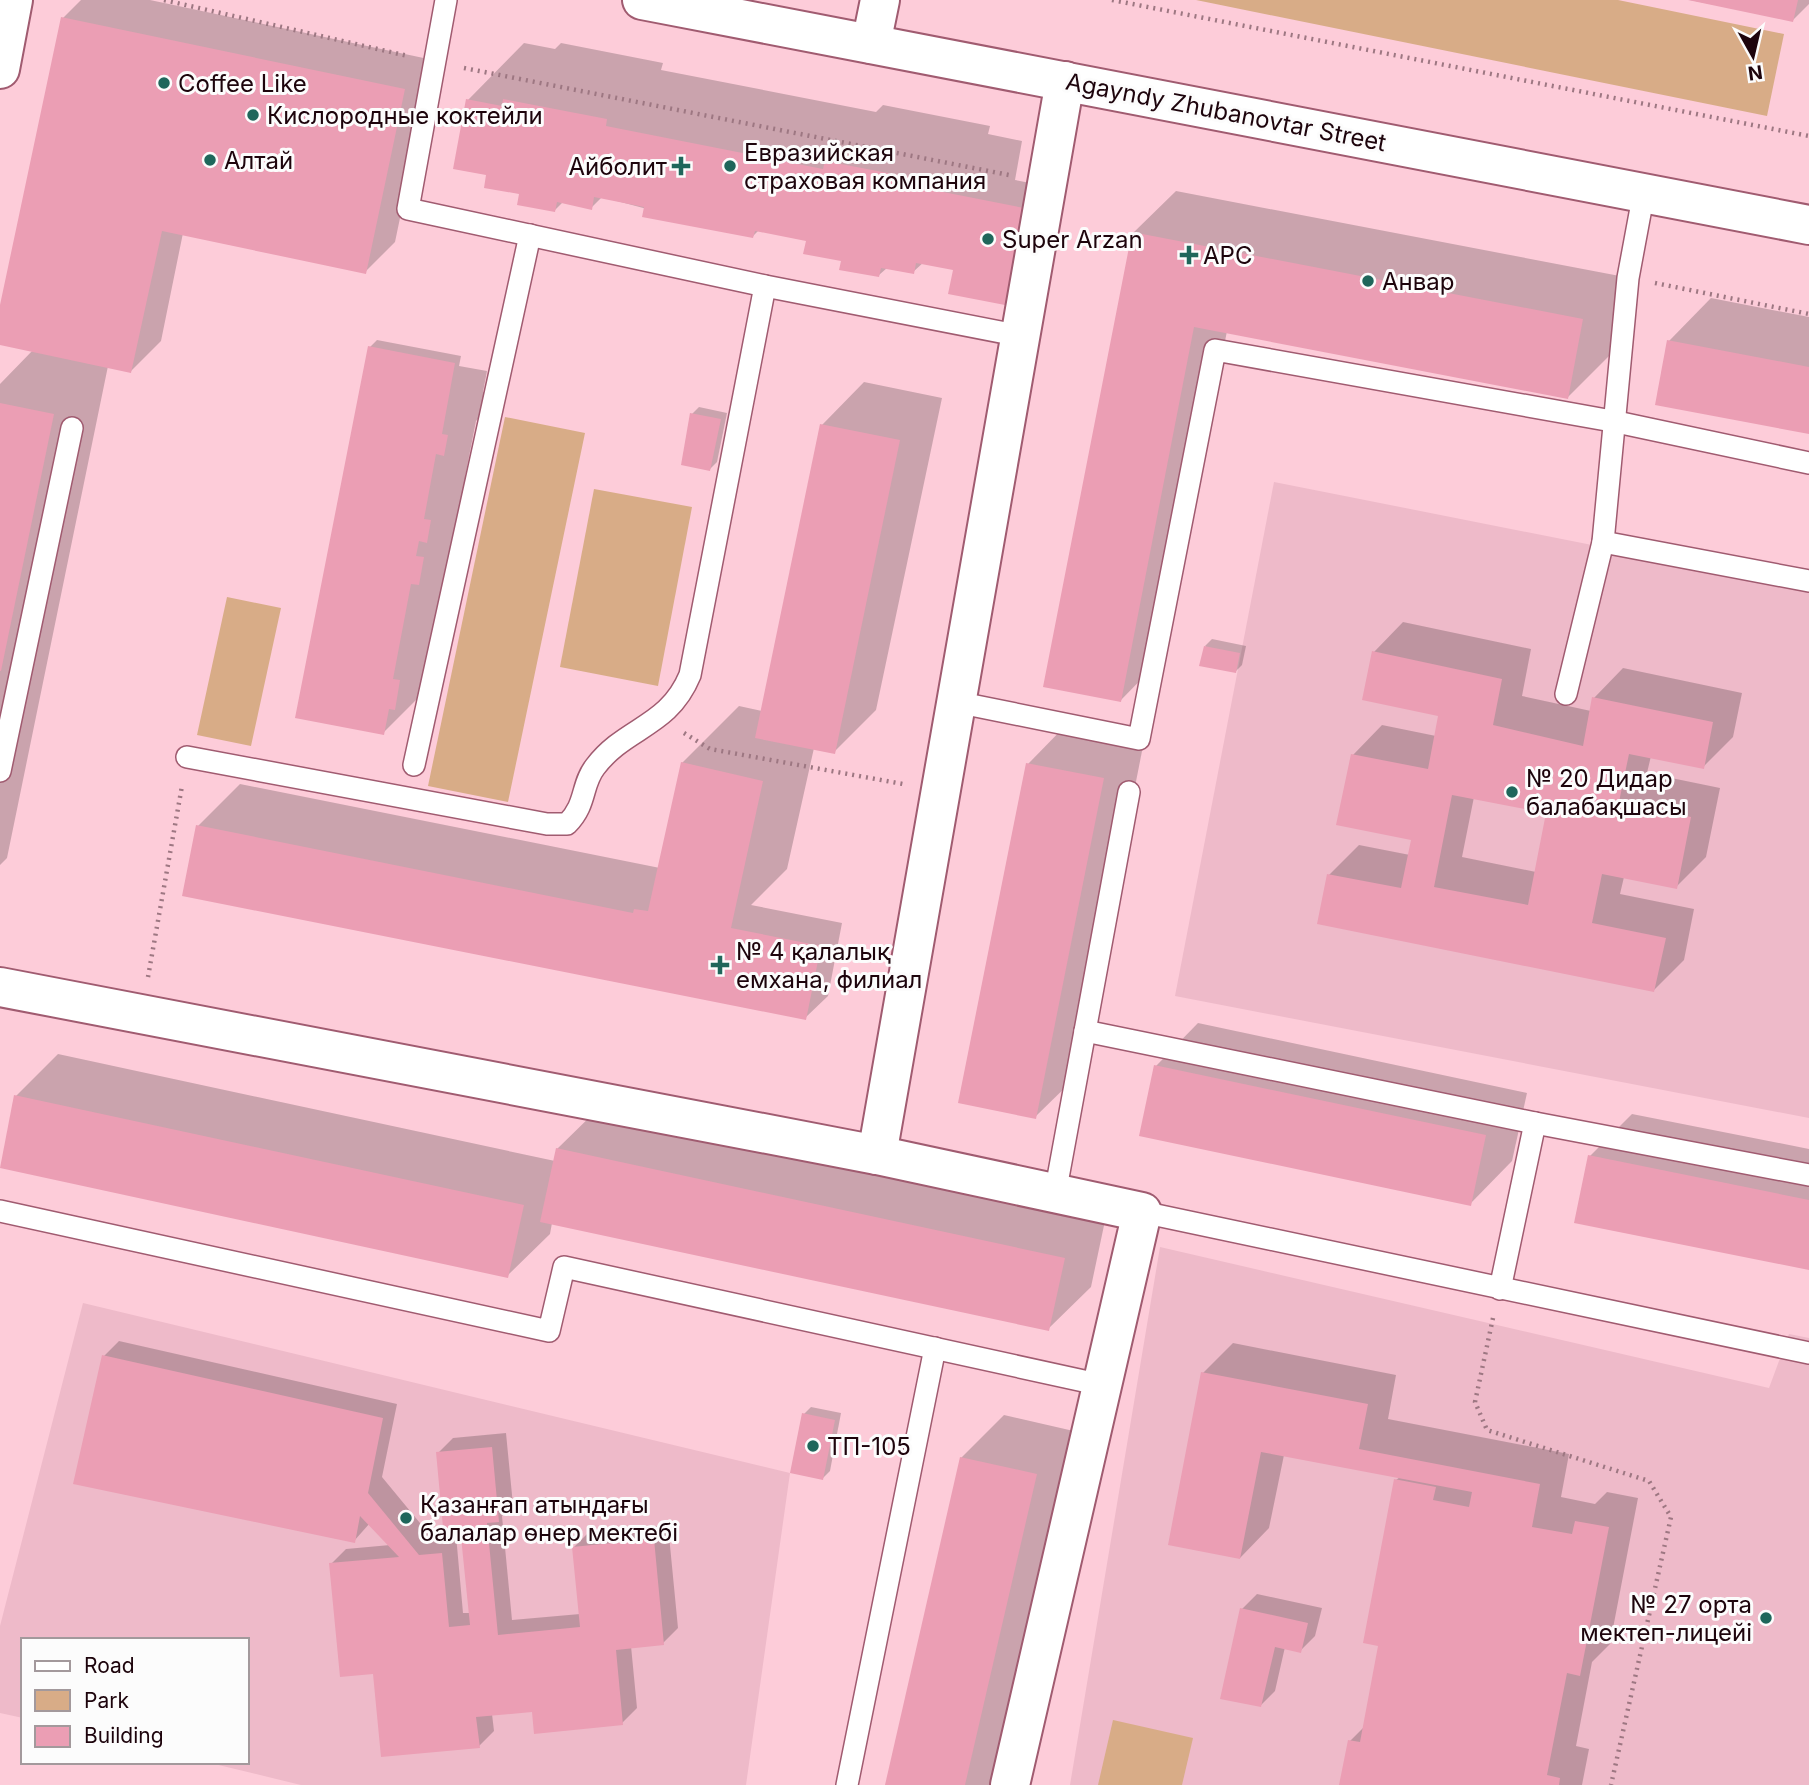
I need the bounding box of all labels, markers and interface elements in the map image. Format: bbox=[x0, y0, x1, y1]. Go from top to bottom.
north arrow bbox=[1718, 21, 1788, 91]
text: N bbox=[1747, 60, 1764, 85]
street label: Agayndy Zhubanovtar Street bbox=[1063, 67, 1389, 157]
place label: Coffee Like bbox=[178, 69, 307, 98]
marker: Coffee Like bbox=[156, 75, 172, 91]
place label: Кислородные коктейли bbox=[267, 101, 543, 130]
marker: Кислородные коктейли bbox=[245, 107, 261, 123]
place label: Евразийская страховая компания bbox=[744, 138, 986, 195]
place label: Алтай bbox=[224, 146, 293, 175]
marker: Алтай bbox=[202, 152, 218, 168]
place label: Айболит bbox=[568, 152, 667, 181]
marker: Айболит bbox=[673, 158, 689, 174]
marker: Евразийская страховая компания bbox=[722, 158, 738, 174]
place label: Super Arzan bbox=[1002, 225, 1143, 254]
marker: Super Arzan bbox=[980, 231, 996, 247]
place label: АРС bbox=[1203, 241, 1252, 270]
marker: АРС bbox=[1181, 247, 1197, 263]
place label: Анвар bbox=[1382, 267, 1454, 296]
marker: Анвар bbox=[1360, 273, 1376, 289]
place label: № 20 Дидар балабақшасы bbox=[1526, 764, 1687, 821]
marker: № 20 Дидар балабақшасы bbox=[1504, 784, 1520, 800]
place label: № 4 қалалық емхана, филиал bbox=[736, 937, 922, 994]
marker: № 4 қалалық емхана, филиал bbox=[710, 955, 730, 975]
place label: ТП-105 bbox=[827, 1432, 911, 1461]
marker: ТП-105 bbox=[805, 1438, 821, 1454]
place label: Қазанғап атындағы балалар өнер мектебі bbox=[420, 1490, 678, 1547]
marker: Қазанғап атындағы балалар өнер мектебі bbox=[398, 1510, 414, 1526]
place label: № 27 орта мектеп-лицейі bbox=[1580, 1590, 1752, 1647]
marker: № 27 орта мектеп-лицейі bbox=[1758, 1610, 1774, 1626]
legend bbox=[21, 1638, 248, 1764]
text: Road bbox=[84, 1653, 135, 1678]
text: Park bbox=[84, 1688, 129, 1713]
text: Building bbox=[84, 1723, 164, 1748]

